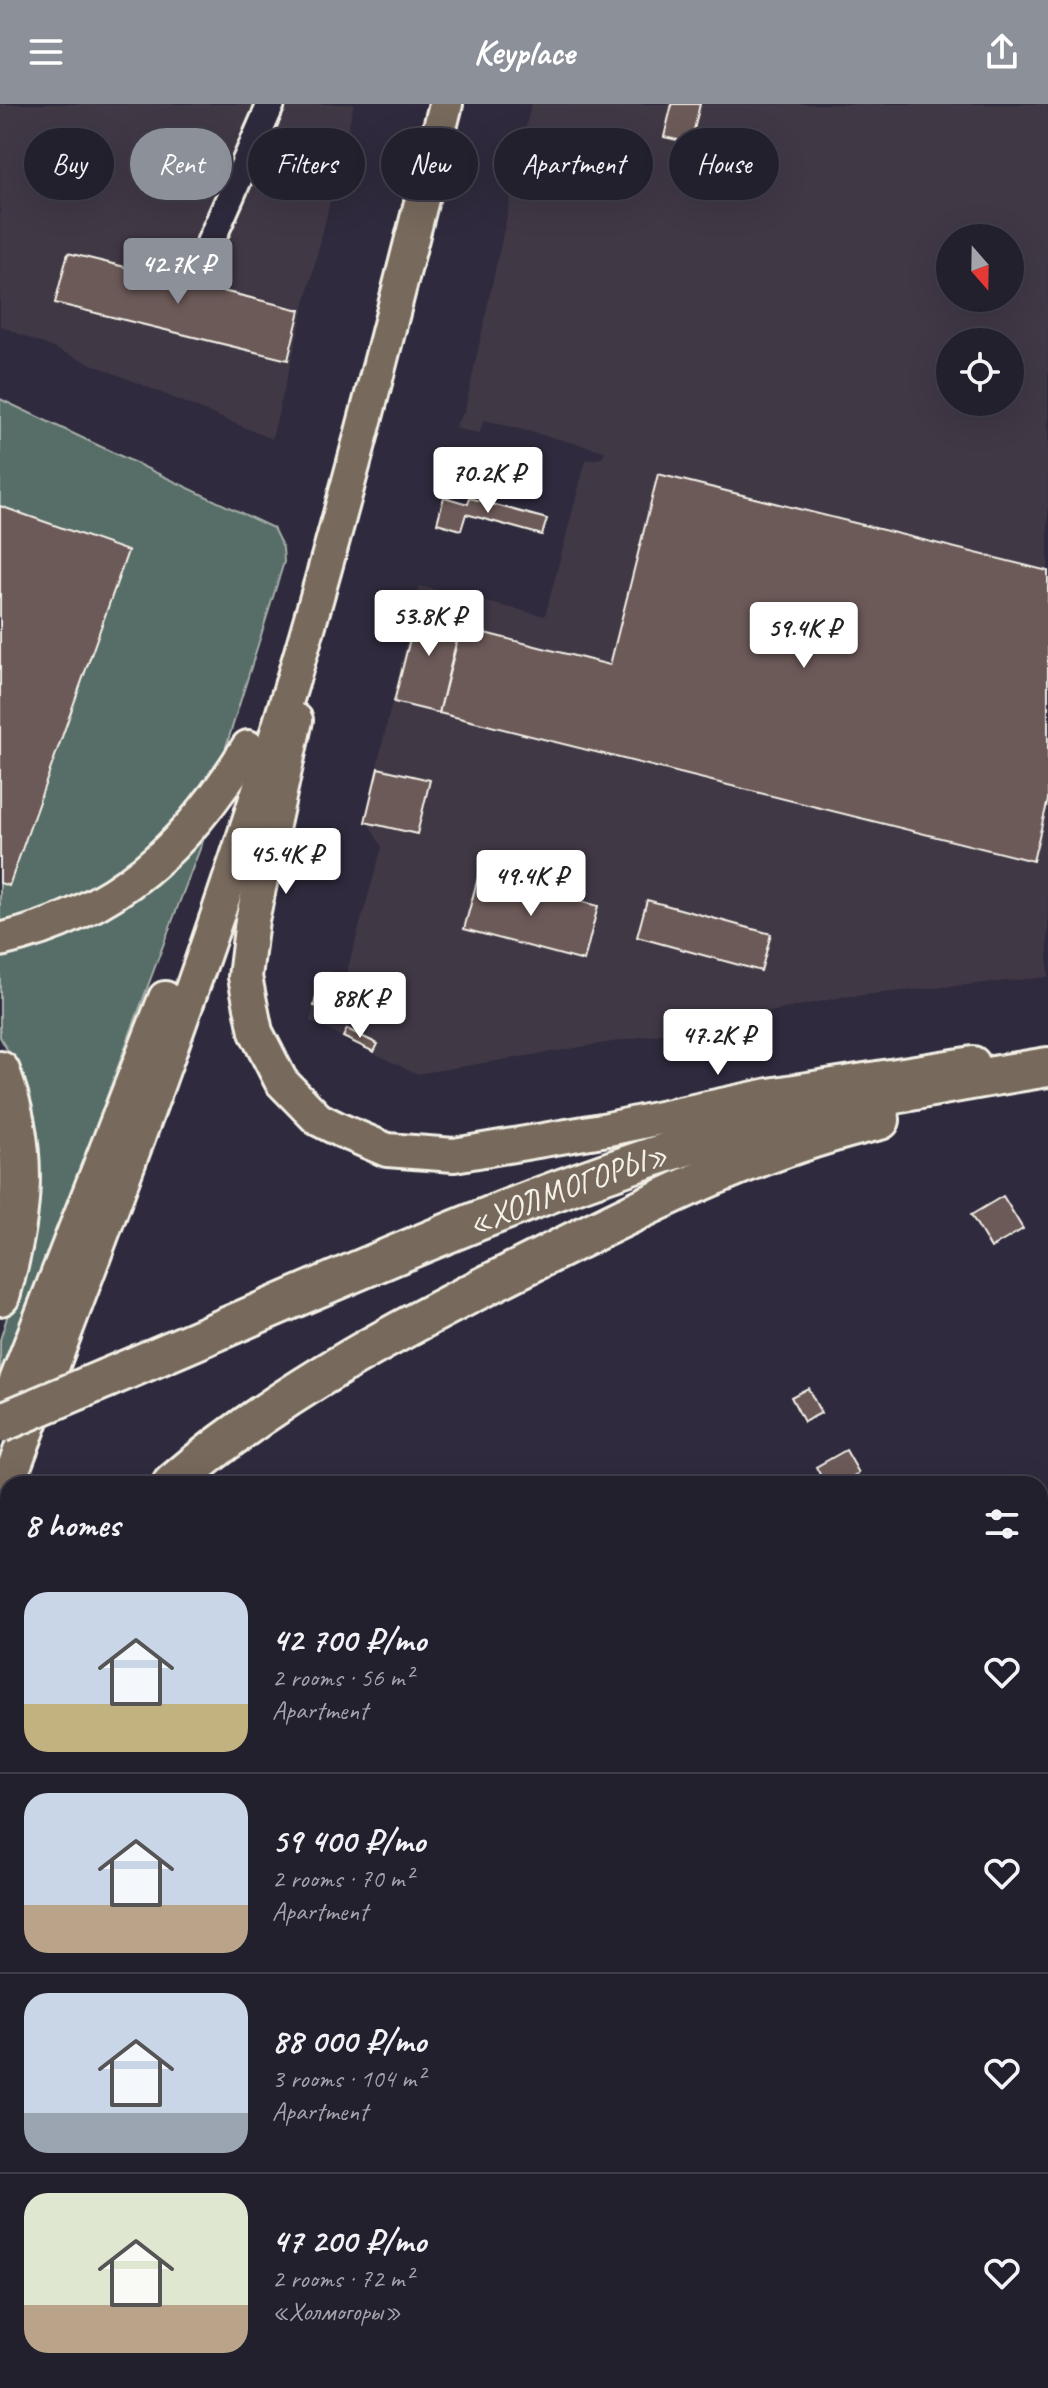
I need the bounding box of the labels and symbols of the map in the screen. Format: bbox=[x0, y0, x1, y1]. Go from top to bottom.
north arrow bbox=[936, 224, 1024, 312]
pin: 42.7K ₽ bbox=[104, 238, 252, 306]
pin: 70.2K ₽ bbox=[414, 447, 562, 515]
pin: 53.8K ₽ bbox=[355, 590, 503, 658]
pin: 59.4K ₽ bbox=[730, 602, 878, 670]
pin: 45.4K ₽ bbox=[212, 828, 360, 896]
pin: 49.4K ₽ bbox=[457, 850, 605, 918]
pin: 88K ₽ bbox=[304, 972, 416, 1040]
pin: 47.2K ₽ bbox=[644, 1009, 792, 1077]
street label: «ХОЛМОГОРЫ» bbox=[461, 1132, 673, 1245]

